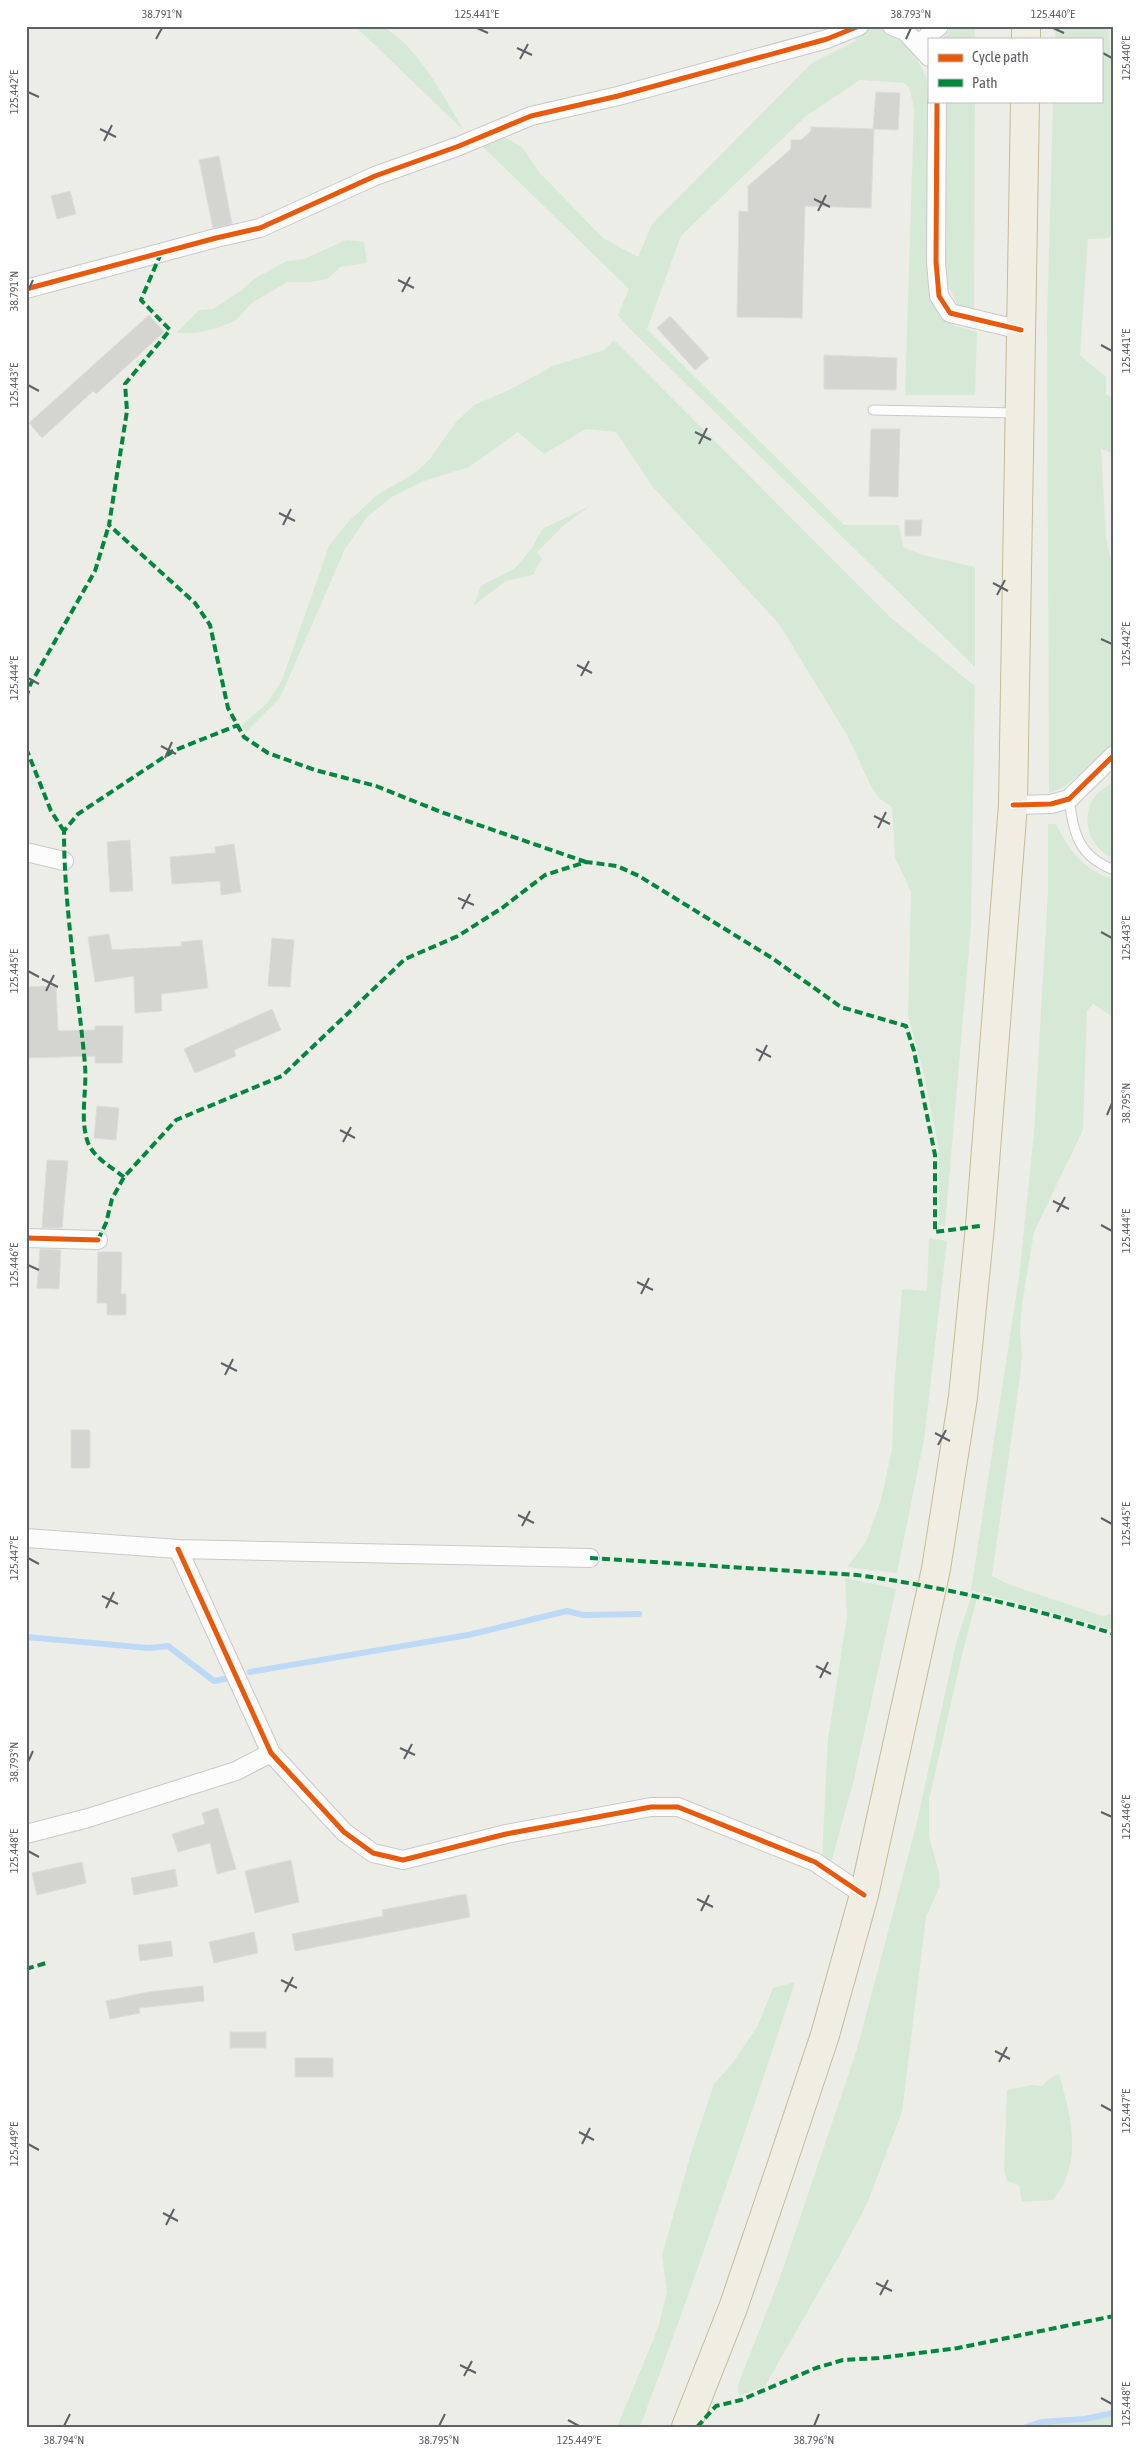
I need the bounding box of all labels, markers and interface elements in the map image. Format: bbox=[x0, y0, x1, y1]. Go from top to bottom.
text: 38.791°N bbox=[142, 7, 182, 21]
text: 125.441°E bbox=[455, 7, 499, 21]
text: 38.793°N bbox=[891, 7, 931, 21]
text: 125.440°E bbox=[1031, 7, 1075, 21]
text: 125.440°E bbox=[1119, 36, 1133, 80]
legend bbox=[928, 38, 1102, 102]
text: Cycle path bbox=[972, 48, 1029, 65]
text: 125.442°E bbox=[7, 70, 21, 114]
text: Path bbox=[972, 74, 998, 91]
text: 38.791°N bbox=[7, 271, 21, 311]
text: 125.441°E bbox=[1119, 329, 1133, 373]
text: 125.443°E bbox=[7, 363, 21, 407]
text: 125.442°E bbox=[1119, 622, 1133, 666]
text: 125.444°E bbox=[7, 656, 21, 700]
text: 125.443°E bbox=[1119, 916, 1133, 960]
text: 125.445°E bbox=[7, 949, 21, 993]
text: 38.795°N bbox=[1119, 1083, 1133, 1123]
text: 125.444°E bbox=[1119, 1209, 1133, 1253]
text: 125.446°E bbox=[7, 1243, 21, 1287]
text: 125.445°E bbox=[1119, 1502, 1133, 1546]
text: 125.447°E bbox=[7, 1536, 21, 1580]
text: 38.793°N bbox=[7, 1742, 21, 1782]
text: 125.446°E bbox=[1119, 1795, 1133, 1839]
text: 125.448°E bbox=[7, 1829, 21, 1873]
text: 125.447°E bbox=[1119, 2089, 1133, 2133]
text: 125.449°E bbox=[7, 2122, 21, 2166]
text: 125.448°E bbox=[1119, 2382, 1133, 2426]
text: 38.794°N bbox=[44, 2433, 84, 2447]
text: 38.795°N bbox=[419, 2433, 459, 2447]
text: 125.449°E bbox=[557, 2433, 601, 2447]
text: 38.796°N bbox=[794, 2433, 834, 2447]

